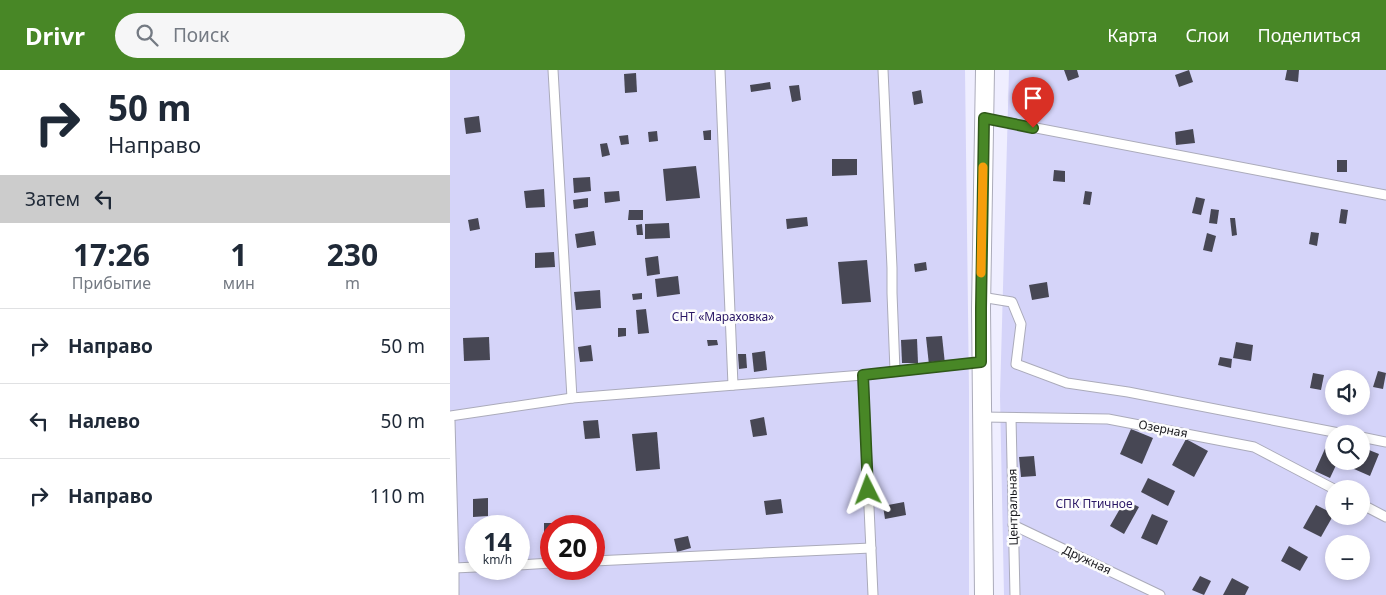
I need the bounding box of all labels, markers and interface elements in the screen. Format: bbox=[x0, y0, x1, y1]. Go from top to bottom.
search box bbox=[115, 13, 465, 58]
text: Drivr bbox=[25, 19, 85, 52]
icon: search bbox=[133, 21, 161, 49]
text: Поиск bbox=[173, 22, 229, 48]
text: Карта bbox=[1107, 23, 1157, 47]
text: Слои bbox=[1185, 23, 1229, 47]
text: Поделиться bbox=[1257, 23, 1361, 47]
pin bbox=[1012, 77, 1054, 128]
text: 50 m bbox=[108, 84, 191, 131]
icon: arrive bbox=[1019, 84, 1047, 112]
icon: right bbox=[25, 90, 90, 155]
text: Направо bbox=[108, 129, 201, 159]
icon: left bbox=[90, 185, 118, 213]
text: Затем bbox=[25, 186, 80, 212]
text: 17:26 bbox=[73, 234, 150, 275]
text: 1 bbox=[230, 234, 247, 275]
text: 230 bbox=[327, 234, 378, 275]
text: Прибытие bbox=[72, 272, 151, 294]
text: мин bbox=[223, 272, 255, 294]
text: m bbox=[345, 272, 360, 294]
park label: СНТ «Мараховка» bbox=[672, 308, 774, 325]
icon: right bbox=[25, 332, 53, 360]
text: Направо bbox=[68, 333, 153, 359]
text: 50 m bbox=[381, 333, 425, 359]
map controls bbox=[1325, 370, 1370, 580]
button: sound bbox=[1325, 370, 1370, 415]
icon: left bbox=[25, 407, 53, 435]
text: Налево bbox=[68, 408, 140, 434]
text: 50 m bbox=[381, 408, 425, 434]
street label: Озерная bbox=[1137, 415, 1189, 442]
button: search bbox=[1325, 425, 1370, 470]
position arrow bbox=[841, 463, 893, 515]
street label: Центральная bbox=[1003, 468, 1022, 546]
button: + bbox=[1325, 480, 1370, 525]
icon: right bbox=[25, 482, 53, 510]
text: Направо bbox=[68, 483, 153, 509]
text: 110 m bbox=[370, 483, 425, 509]
park label: СПК Птичное bbox=[1055, 495, 1133, 512]
speed limit sign: 20 bbox=[540, 515, 605, 580]
text: 14 bbox=[483, 524, 512, 558]
button: − bbox=[1325, 535, 1370, 580]
street label: Дружная bbox=[1060, 541, 1114, 578]
text: km/h bbox=[483, 551, 512, 568]

